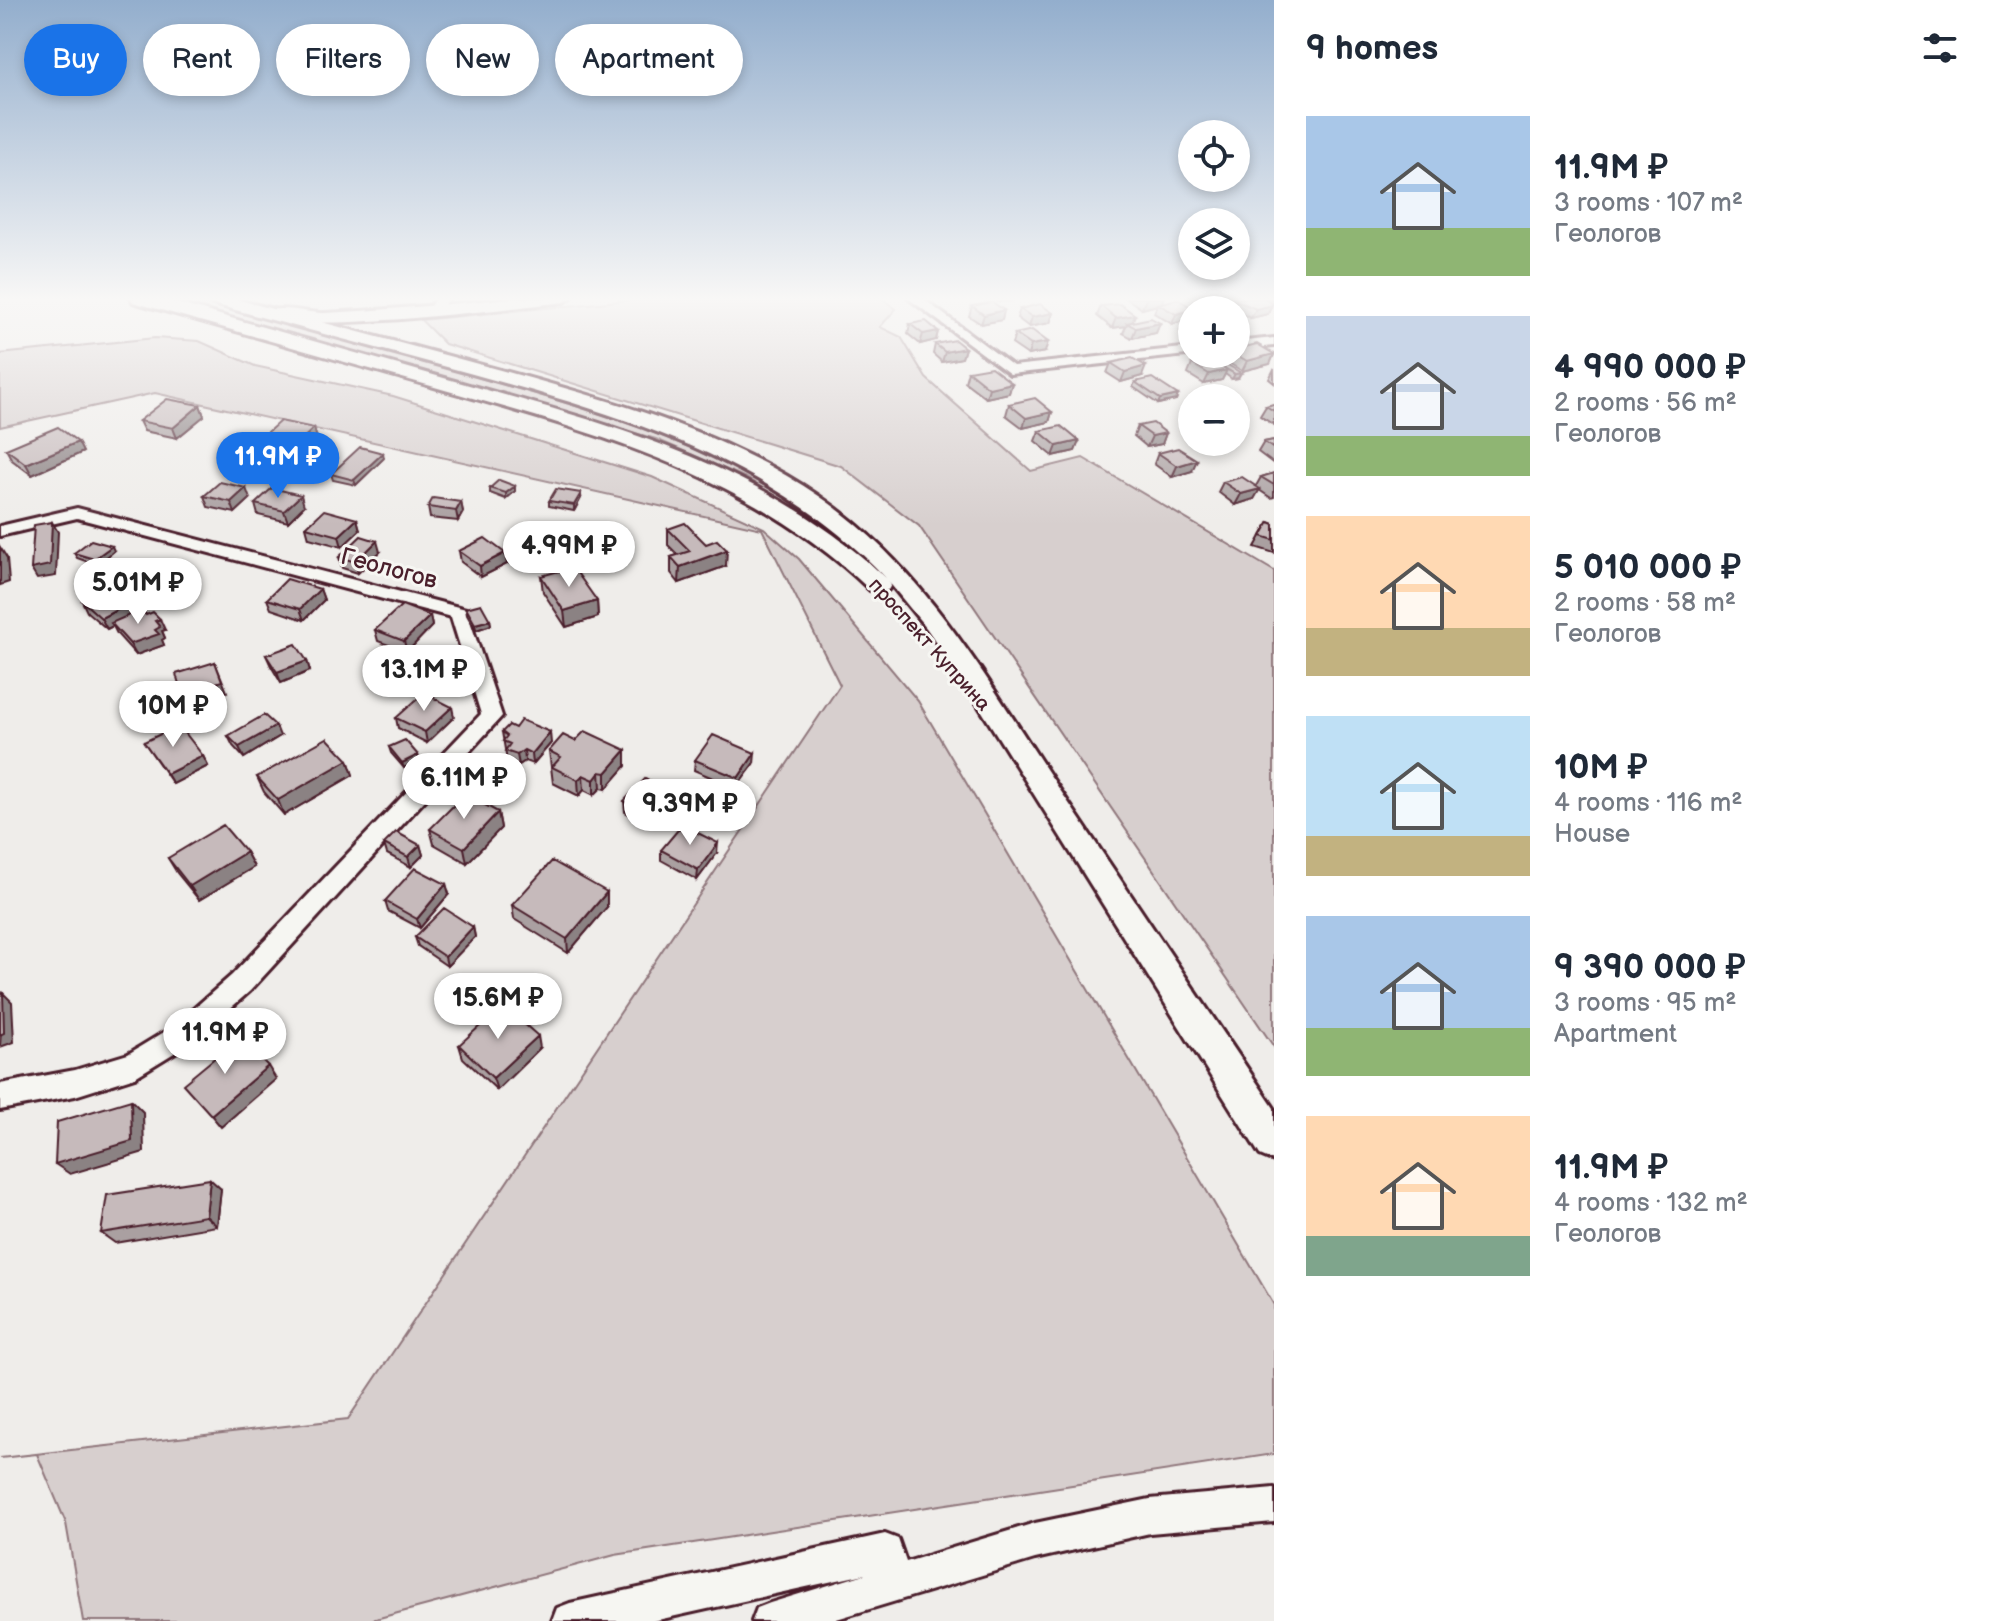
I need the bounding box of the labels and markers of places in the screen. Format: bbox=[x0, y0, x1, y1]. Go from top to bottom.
pin: 11.9M ₽ bbox=[204, 432, 352, 500]
pin: 4.99M ₽ bbox=[495, 521, 643, 589]
pin: 5.01M ₽ bbox=[64, 558, 212, 626]
pin: 13.1M ₽ bbox=[350, 645, 498, 713]
pin: 10M ₽ bbox=[117, 681, 229, 749]
pin: 6.11M ₽ bbox=[390, 753, 538, 821]
pin: 9.39M ₽ bbox=[616, 779, 764, 847]
pin: 15.6M ₽ bbox=[424, 973, 572, 1041]
pin: 11.9M ₽ bbox=[151, 1008, 299, 1076]

